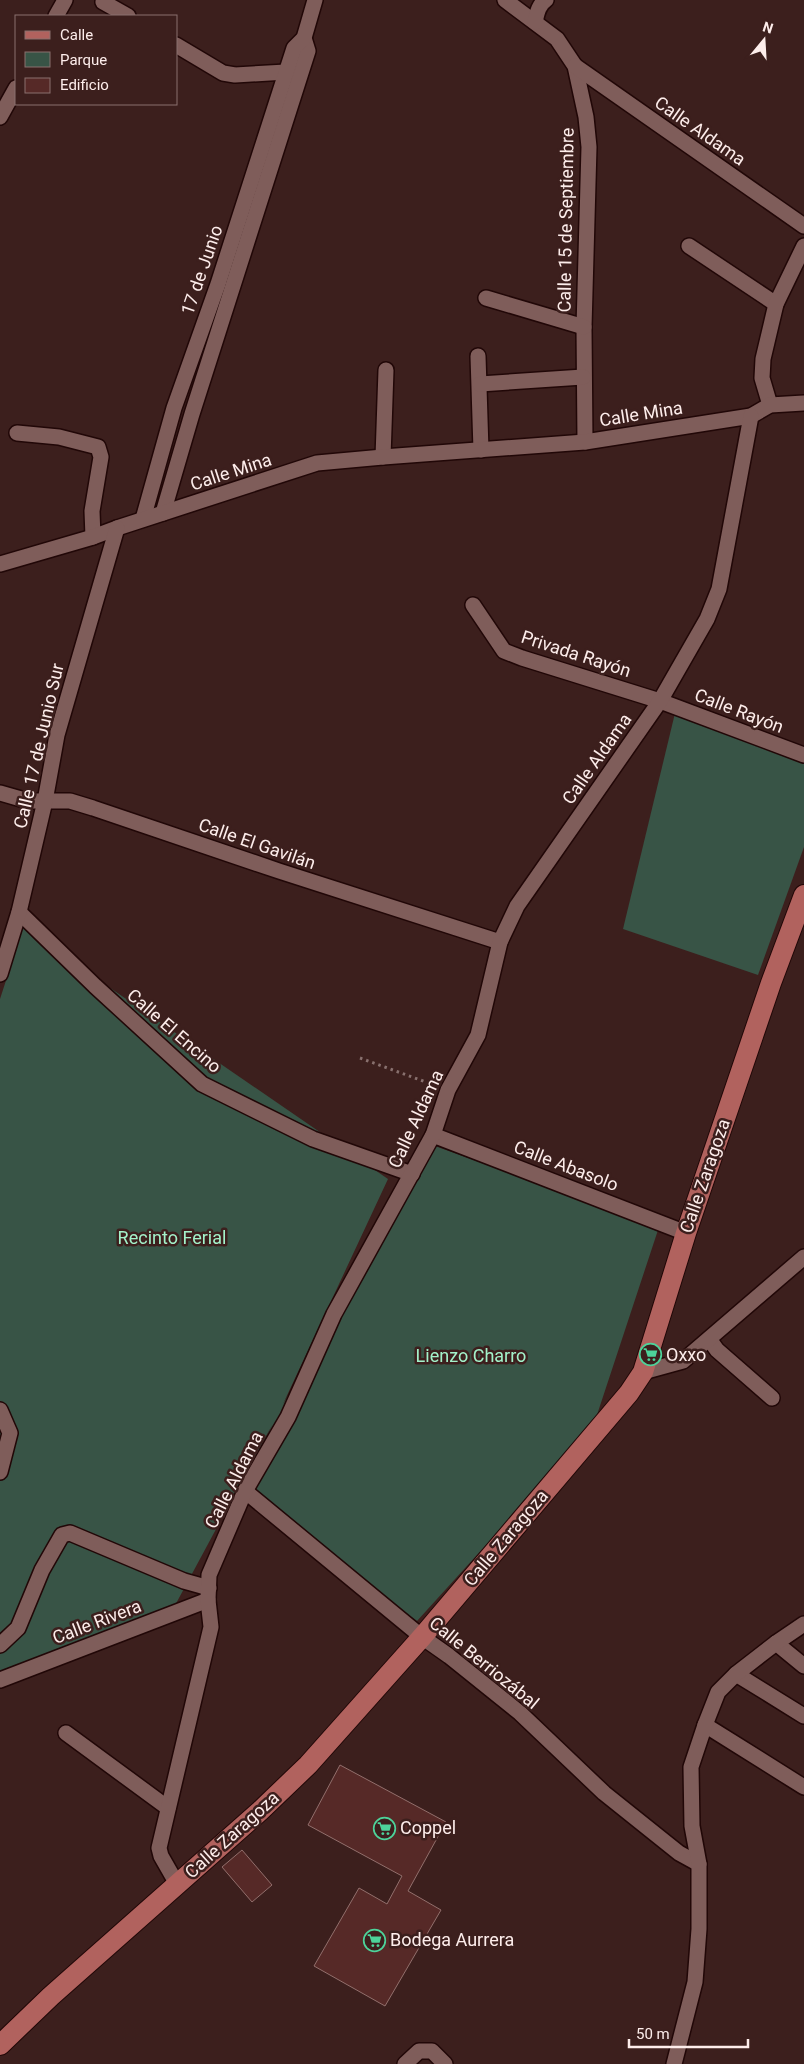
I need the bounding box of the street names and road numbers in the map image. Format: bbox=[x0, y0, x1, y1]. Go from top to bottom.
street label: Calle Aldama bbox=[651, 92, 750, 170]
street label: Calle 15 de Septiembre bbox=[553, 127, 578, 312]
street label: 17 de Junio bbox=[176, 222, 227, 317]
street label: Calle Mina bbox=[598, 397, 684, 430]
street label: Calle Mina bbox=[188, 449, 274, 495]
street label: Privada Rayón bbox=[519, 626, 634, 681]
street label: Calle 17 de Junio Sur bbox=[9, 661, 68, 830]
street label: Calle Rayón bbox=[692, 684, 787, 737]
street label: Calle Aldama bbox=[558, 709, 636, 808]
street label: Calle El Gavilán bbox=[196, 814, 318, 873]
street label: Calle El Encino bbox=[123, 984, 226, 1077]
street label: Calle Aldama bbox=[384, 1066, 447, 1171]
street label: Calle Zaragoza bbox=[675, 1116, 734, 1236]
street label: Calle Abasolo bbox=[511, 1136, 621, 1195]
street label: Calle Aldama bbox=[200, 1428, 267, 1532]
street label: Calle Zaragoza bbox=[459, 1485, 552, 1590]
street label: Calle Rivera bbox=[49, 1595, 144, 1648]
street label: Calle Berriozábal bbox=[425, 1612, 543, 1713]
street label: Calle Zaragoza bbox=[180, 1787, 283, 1882]

